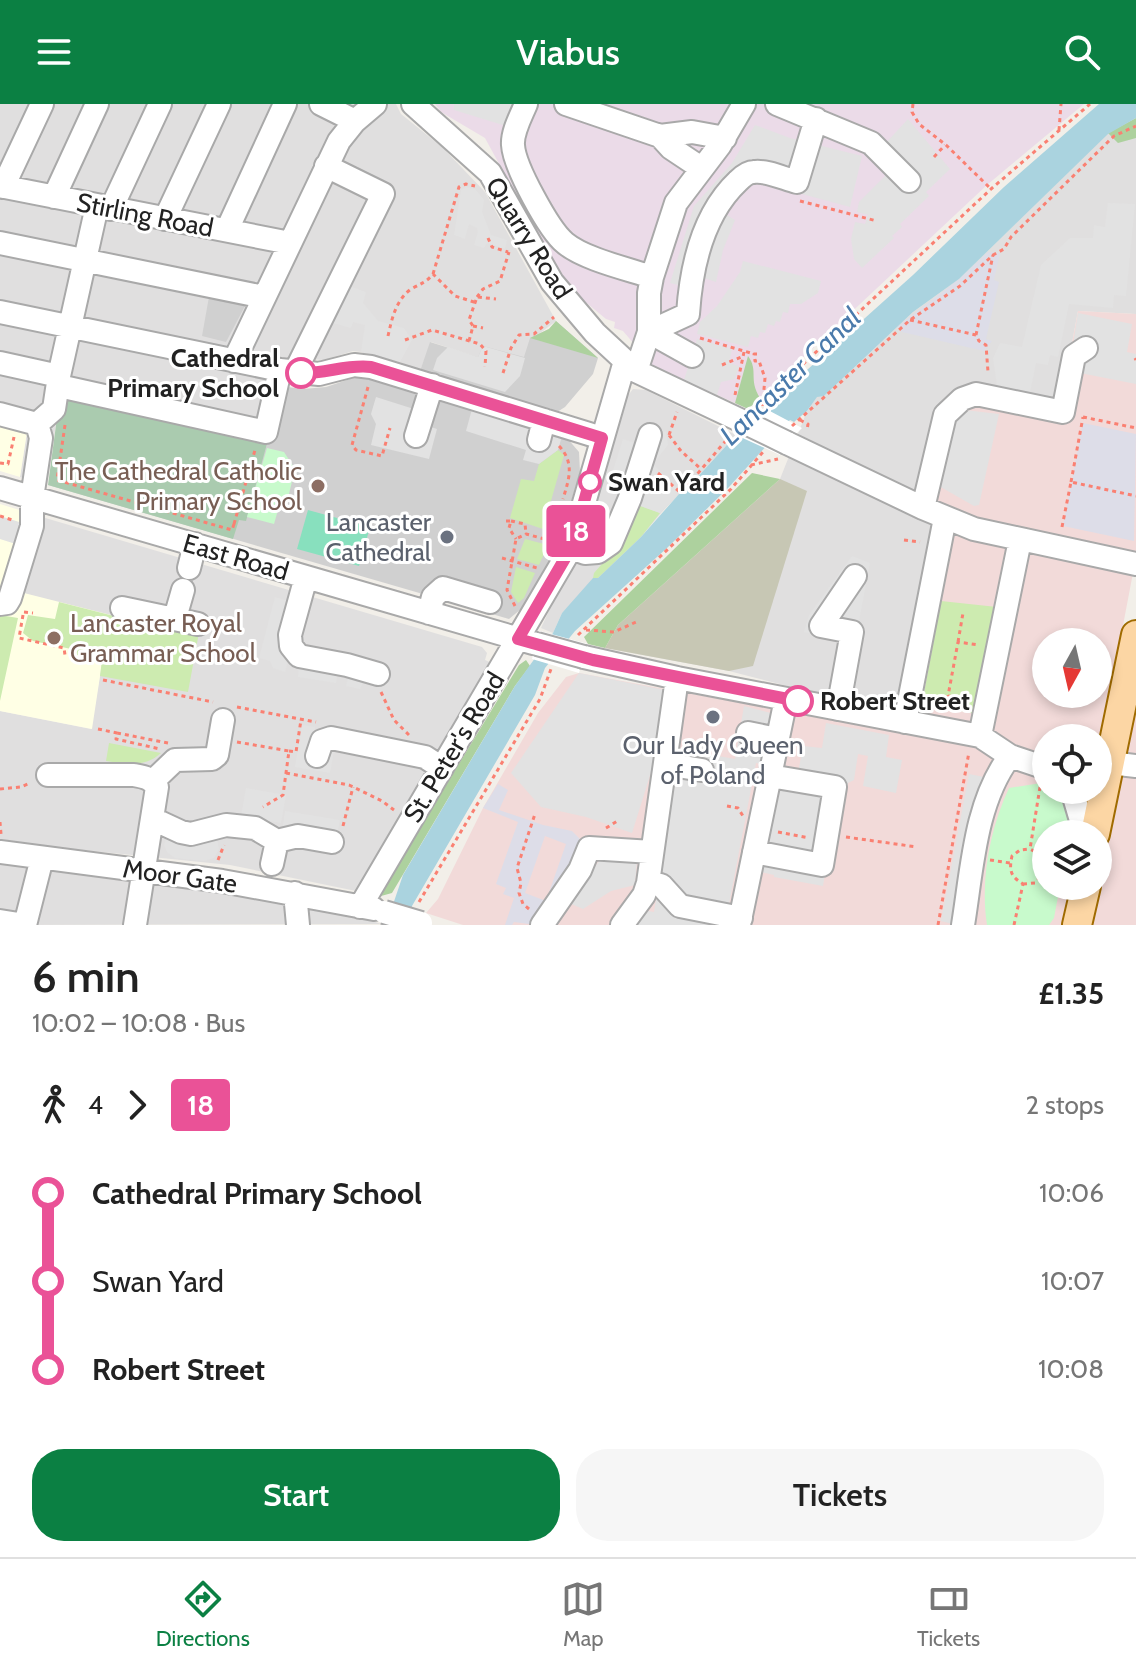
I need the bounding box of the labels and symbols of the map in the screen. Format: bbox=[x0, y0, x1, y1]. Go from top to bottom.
street label: Quarry Road bbox=[479, 171, 579, 305]
street label: Stirling Road bbox=[74, 186, 216, 244]
water label: Lancaster Canal bbox=[712, 300, 868, 452]
place label: Cathedral Primary School bbox=[107, 342, 279, 404]
marker: Cathedral Primary School bbox=[286, 358, 316, 388]
place label: The Cathedral Catholic Primary School bbox=[55, 455, 302, 517]
place label: Swan Yard bbox=[608, 466, 725, 498]
marker: Swan Yard bbox=[579, 471, 601, 493]
marker: The Cathedral Catholic Primary School bbox=[309, 477, 327, 495]
line badge: 18 bbox=[540, 505, 612, 557]
place label: Lancaster Cathedral bbox=[326, 506, 432, 568]
street label: East Road bbox=[179, 527, 293, 587]
marker: Lancaster Cathedral bbox=[438, 528, 456, 546]
place label: Lancaster Royal Grammar School bbox=[70, 607, 256, 669]
north arrow bbox=[1032, 628, 1112, 708]
marker: Lancaster Royal Grammar School bbox=[45, 629, 63, 647]
street label: St. Peter's Road bbox=[397, 666, 511, 828]
place label: Robert Street bbox=[820, 685, 970, 717]
marker: Robert Street bbox=[783, 686, 813, 716]
marker: Our Lady Queen of Poland bbox=[704, 708, 722, 726]
place label: Our Lady Queen of Poland bbox=[622, 729, 804, 791]
street label: Moor Gate bbox=[121, 852, 239, 900]

